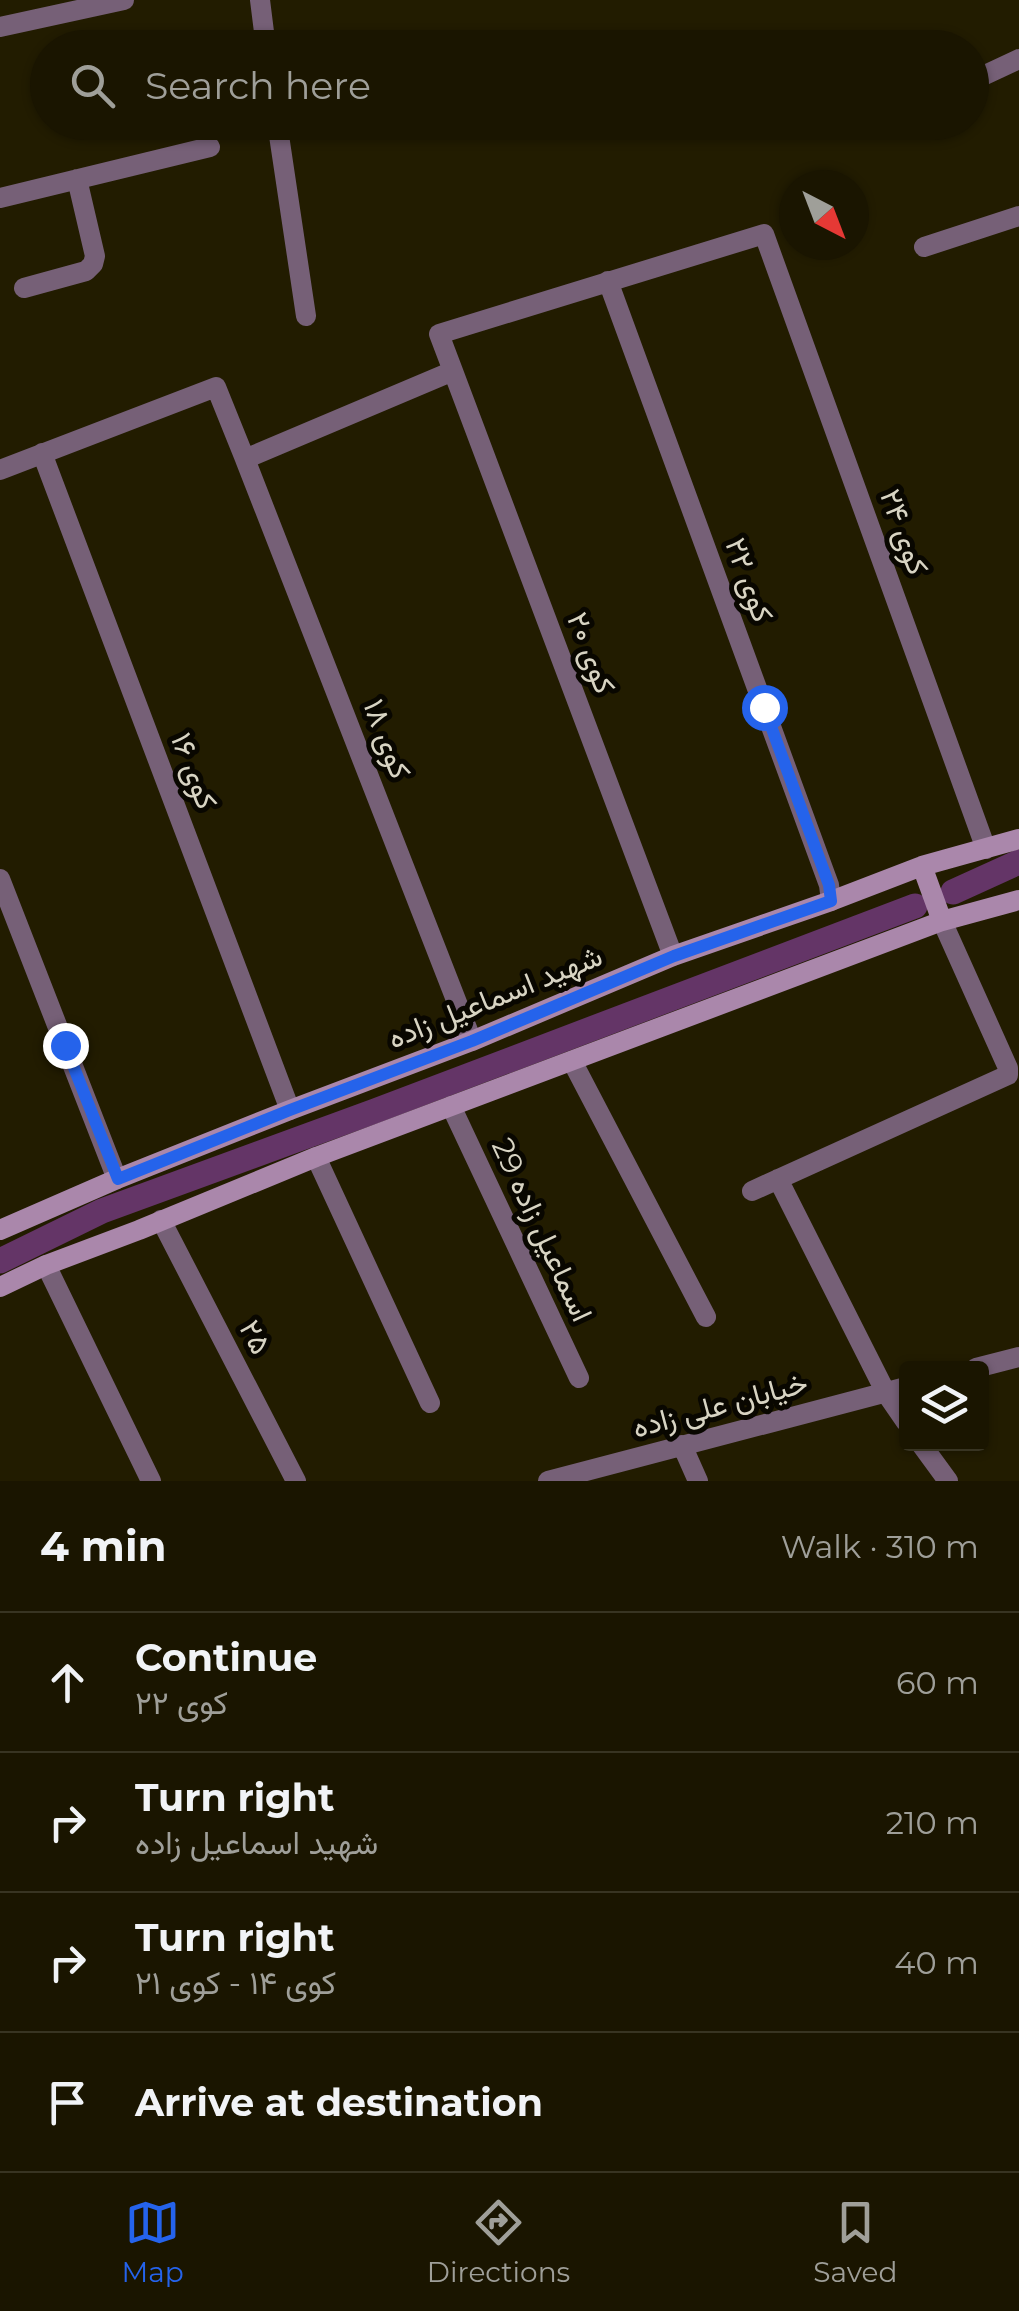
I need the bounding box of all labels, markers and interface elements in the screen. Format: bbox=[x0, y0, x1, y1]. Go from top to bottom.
search box bbox=[30, 30, 989, 140]
icon: search bbox=[65, 58, 120, 113]
text: Search here bbox=[145, 62, 371, 109]
north arrow bbox=[779, 170, 869, 260]
street label: کوی ۲۴ bbox=[872, 484, 937, 580]
street label: کوی ۲۲ bbox=[717, 533, 782, 627]
street label: کوی ۲۰ bbox=[559, 607, 624, 699]
route start bbox=[742, 685, 788, 731]
street label: کوی ۱۸ bbox=[355, 694, 419, 784]
street label: کوی ۱۶ bbox=[163, 727, 226, 814]
street label: شهید اسماعیل زاده bbox=[382, 937, 607, 1056]
route end bbox=[43, 1023, 89, 1069]
street label: اسماعیل زاده 29 bbox=[484, 1132, 601, 1327]
street label: ۲۵ bbox=[231, 1313, 280, 1360]
map controls bbox=[899, 1361, 989, 1451]
button: layers bbox=[899, 1361, 989, 1451]
street label: خیابان علی زاده bbox=[628, 1363, 811, 1446]
text: 4 min bbox=[40, 1520, 167, 1572]
text: Walk · 310 m bbox=[781, 1527, 979, 1566]
text: Continue bbox=[135, 1634, 317, 1681]
icon: ahead bbox=[40, 1655, 95, 1710]
text: 60 m bbox=[896, 1663, 979, 1702]
text: کوی ۲۲ bbox=[135, 1683, 228, 1722]
text: Turn right bbox=[135, 1774, 334, 1821]
icon: right bbox=[40, 1795, 95, 1850]
text: 210 m bbox=[886, 1803, 979, 1842]
text: شهید اسماعیل زاده bbox=[135, 1823, 378, 1862]
text: Turn right bbox=[135, 1914, 334, 1961]
icon: right bbox=[40, 1935, 95, 1990]
text: 40 m bbox=[894, 1943, 979, 1982]
text: کوی ۱۴ - کوی ۲۱ bbox=[135, 1963, 336, 2002]
icon: arrive bbox=[40, 2075, 95, 2130]
text: Arrive at destination bbox=[135, 2079, 543, 2126]
tab: Map bbox=[122, 2195, 184, 2289]
tab: Directions bbox=[427, 2195, 570, 2289]
tab: Saved bbox=[813, 2195, 897, 2289]

